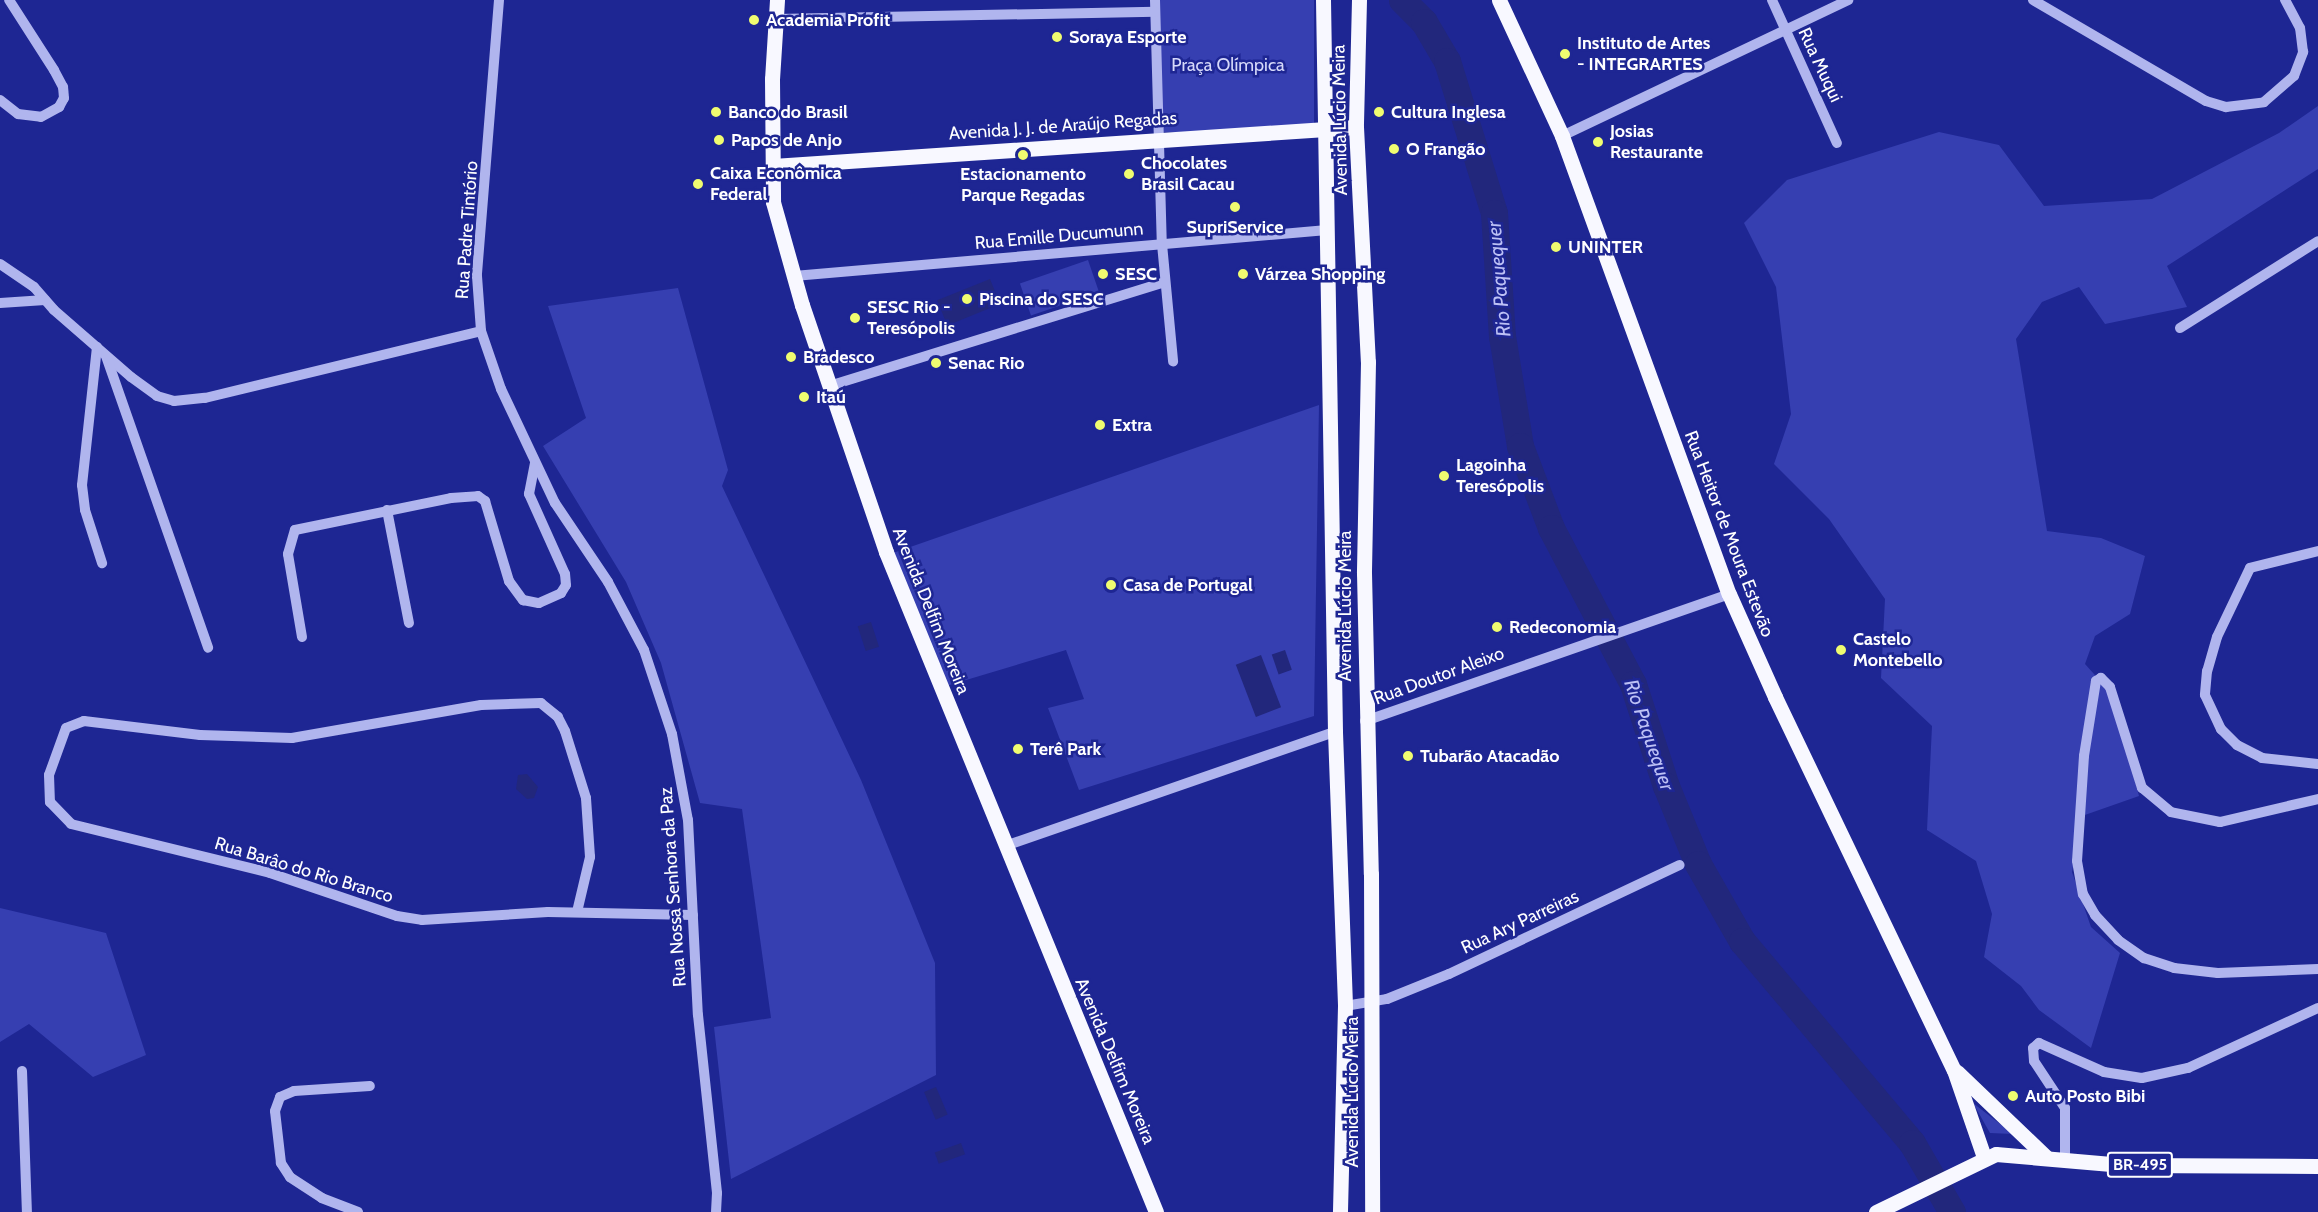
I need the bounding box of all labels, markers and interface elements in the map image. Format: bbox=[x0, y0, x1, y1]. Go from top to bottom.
place label: Academia Profit bbox=[766, 9, 890, 31]
marker: Academia Profit bbox=[747, 13, 761, 27]
street label: Rua Muqui bbox=[1793, 24, 1847, 106]
place label: Soraya Esporte bbox=[1069, 26, 1186, 48]
marker: Soraya Esporte bbox=[1050, 30, 1064, 44]
place label: Instituto de Artes - INTEGRARTES bbox=[1577, 33, 1710, 76]
street label: Avenida Lúcio Meira bbox=[1328, 44, 1352, 196]
marker: Instituto de Artes - INTEGRARTES bbox=[1558, 47, 1572, 61]
park label: Praça Olímpica bbox=[1171, 54, 1285, 76]
place label: Banco do Brasil bbox=[728, 101, 848, 123]
place label: Cultura Inglesa bbox=[1391, 101, 1506, 123]
marker: Banco do Brasil bbox=[709, 105, 723, 119]
marker: Cultura Inglesa bbox=[1372, 105, 1386, 119]
street label: Avenida J. J. de Araújo Regadas bbox=[948, 107, 1178, 145]
place label: Josias Restaurante bbox=[1610, 121, 1703, 164]
place label: Papos de Anjo bbox=[731, 129, 842, 151]
marker: Papos de Anjo bbox=[712, 133, 726, 147]
marker: Josias Restaurante bbox=[1591, 135, 1605, 149]
place label: O Frangão bbox=[1406, 138, 1486, 160]
marker: O Frangão bbox=[1387, 142, 1401, 156]
marker: Estacionamento Parque Regadas bbox=[1016, 148, 1030, 162]
place label: Chocolates Brasil Cacau bbox=[1141, 153, 1235, 195]
street label: Rua Padre Tintório bbox=[451, 160, 483, 300]
place label: Caixa Econômica Federal bbox=[710, 163, 842, 206]
place label: Estacionamento Parque Regadas bbox=[960, 164, 1086, 207]
marker: Chocolates Brasil Cacau bbox=[1122, 167, 1136, 181]
marker: Caixa Econômica Federal bbox=[691, 177, 705, 191]
marker: SupriService bbox=[1228, 200, 1242, 214]
place label: SupriService bbox=[1187, 216, 1283, 238]
street label: Rua Emille Ducumunn bbox=[974, 218, 1144, 254]
water label: Rio Paquequer bbox=[1482, 220, 1516, 338]
place label: UNINTER bbox=[1568, 236, 1643, 258]
marker: UNINTER bbox=[1549, 240, 1563, 254]
place label: SESC bbox=[1115, 263, 1157, 285]
place label: Várzea Shopping bbox=[1255, 263, 1385, 285]
marker: SESC bbox=[1096, 267, 1110, 281]
marker: Várzea Shopping bbox=[1236, 267, 1250, 281]
place label: Piscina do SESC bbox=[979, 288, 1104, 310]
marker: Piscina do SESC bbox=[960, 292, 974, 306]
place label: SESC Rio - Teresópolis bbox=[867, 297, 955, 340]
marker: SESC Rio - Teresópolis bbox=[848, 311, 862, 325]
place label: Bradesco bbox=[803, 346, 874, 368]
marker: Bradesco bbox=[784, 350, 798, 364]
place label: Senac Rio bbox=[948, 352, 1025, 374]
marker: Senac Rio bbox=[929, 356, 943, 370]
place label: Itaú bbox=[816, 386, 846, 408]
marker: Itaú bbox=[797, 390, 811, 404]
place label: Extra bbox=[1112, 414, 1152, 436]
marker: Extra bbox=[1093, 418, 1107, 432]
street label: Rua Heitor de Moura Estevão bbox=[1680, 428, 1778, 640]
place label: Lagoinha Teresópolis bbox=[1456, 455, 1544, 498]
marker: Lagoinha Teresópolis bbox=[1437, 469, 1451, 483]
street label: Avenida Delfim Moreira bbox=[888, 524, 974, 698]
street label: Avenida Lúcio Meira bbox=[1334, 531, 1356, 681]
place label: Casa de Portugal bbox=[1123, 574, 1253, 596]
marker: Casa de Portugal bbox=[1104, 578, 1118, 592]
place label: Redeconomia bbox=[1509, 616, 1616, 638]
marker: Redeconomia bbox=[1490, 620, 1504, 634]
place label: Castelo Montebello bbox=[1853, 629, 1942, 672]
street label: Rua Doutor Aleixo bbox=[1371, 642, 1507, 710]
marker: Castelo Montebello bbox=[1834, 643, 1848, 657]
water label: Rio Paquequer bbox=[1619, 676, 1679, 794]
place label: Terê Park bbox=[1030, 738, 1101, 760]
marker: Terê Park bbox=[1011, 742, 1025, 756]
place label: Tubarão Atacadão bbox=[1420, 745, 1559, 767]
marker: Tubarão Atacadão bbox=[1401, 749, 1415, 763]
street label: Rua Nossa Senhora da Paz bbox=[655, 786, 691, 988]
street label: Rua Barâo do Rio Branco bbox=[212, 833, 396, 907]
street label: Rua Ary Parreiras bbox=[1458, 885, 1582, 959]
street label: Avenida Delfim Moreira bbox=[1070, 975, 1160, 1147]
street label: Avenida Lúcio Meira bbox=[1341, 1017, 1363, 1167]
place label: Auto Posto Bibi bbox=[2025, 1085, 2145, 1107]
marker: Auto Posto Bibi bbox=[2006, 1089, 2020, 1103]
road number: BR-495 bbox=[2106, 1152, 2174, 1178]

